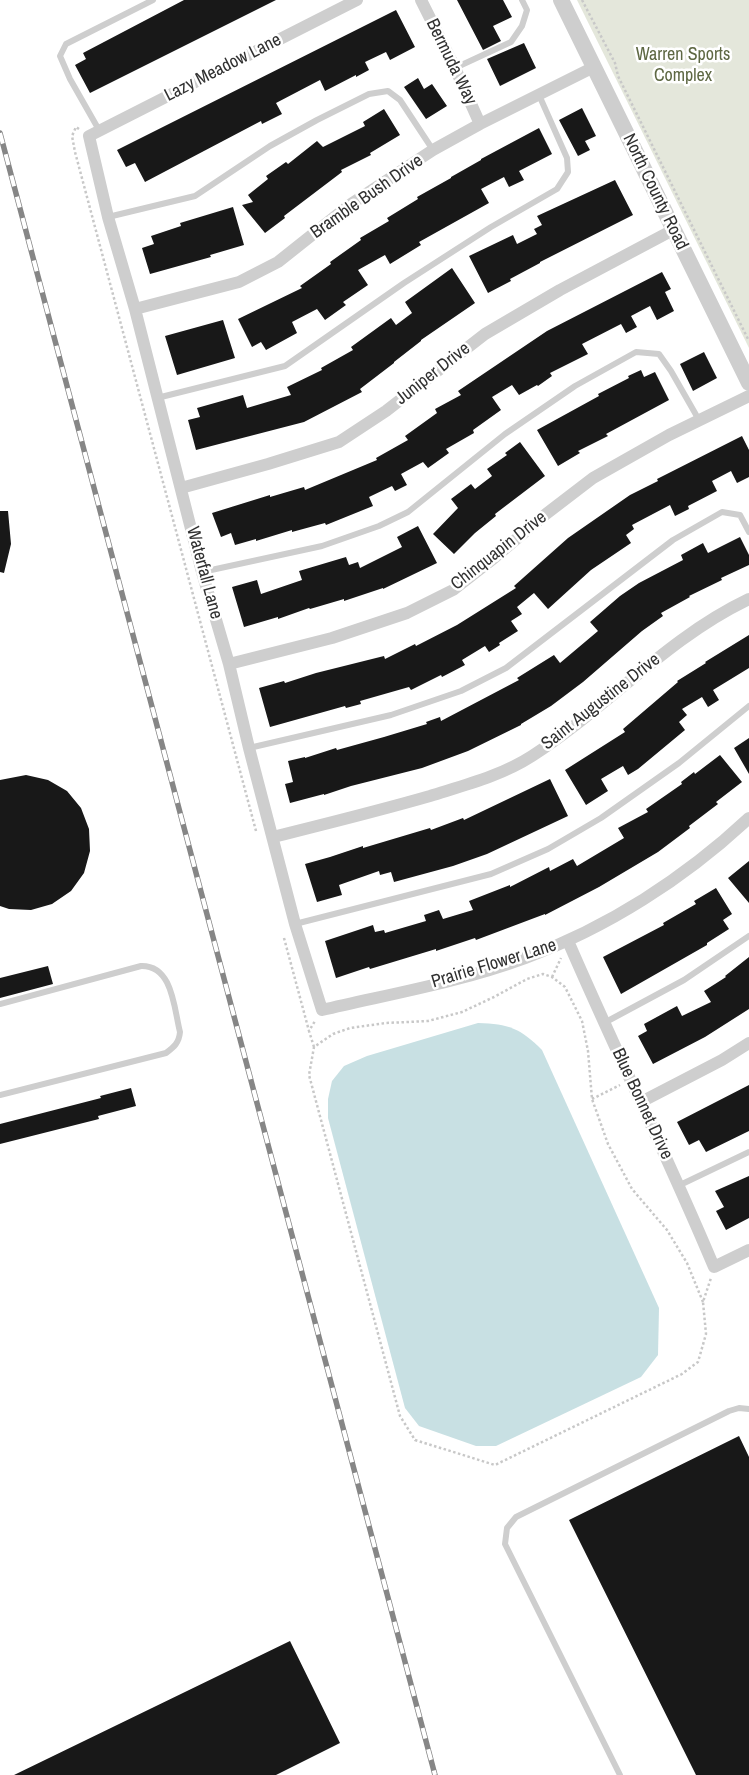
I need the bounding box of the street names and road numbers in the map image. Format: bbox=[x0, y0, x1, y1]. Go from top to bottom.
street label: Bermuda Way bbox=[421, 15, 481, 109]
street label: Lazy Meadow Lane bbox=[161, 29, 285, 107]
street label: North County Road bbox=[618, 130, 692, 254]
street label: Bramble Bush Drive bbox=[307, 150, 427, 244]
street label: Juniper Drive bbox=[391, 338, 475, 410]
street label: Chinquapin Drive bbox=[447, 507, 551, 595]
street label: Waterfall Lane bbox=[181, 525, 227, 621]
street label: Saint Augustine Drive bbox=[537, 649, 665, 755]
street label: Prairie Flower Lane bbox=[429, 935, 559, 993]
street label: Blue Bonnet Drive bbox=[607, 1045, 677, 1163]

